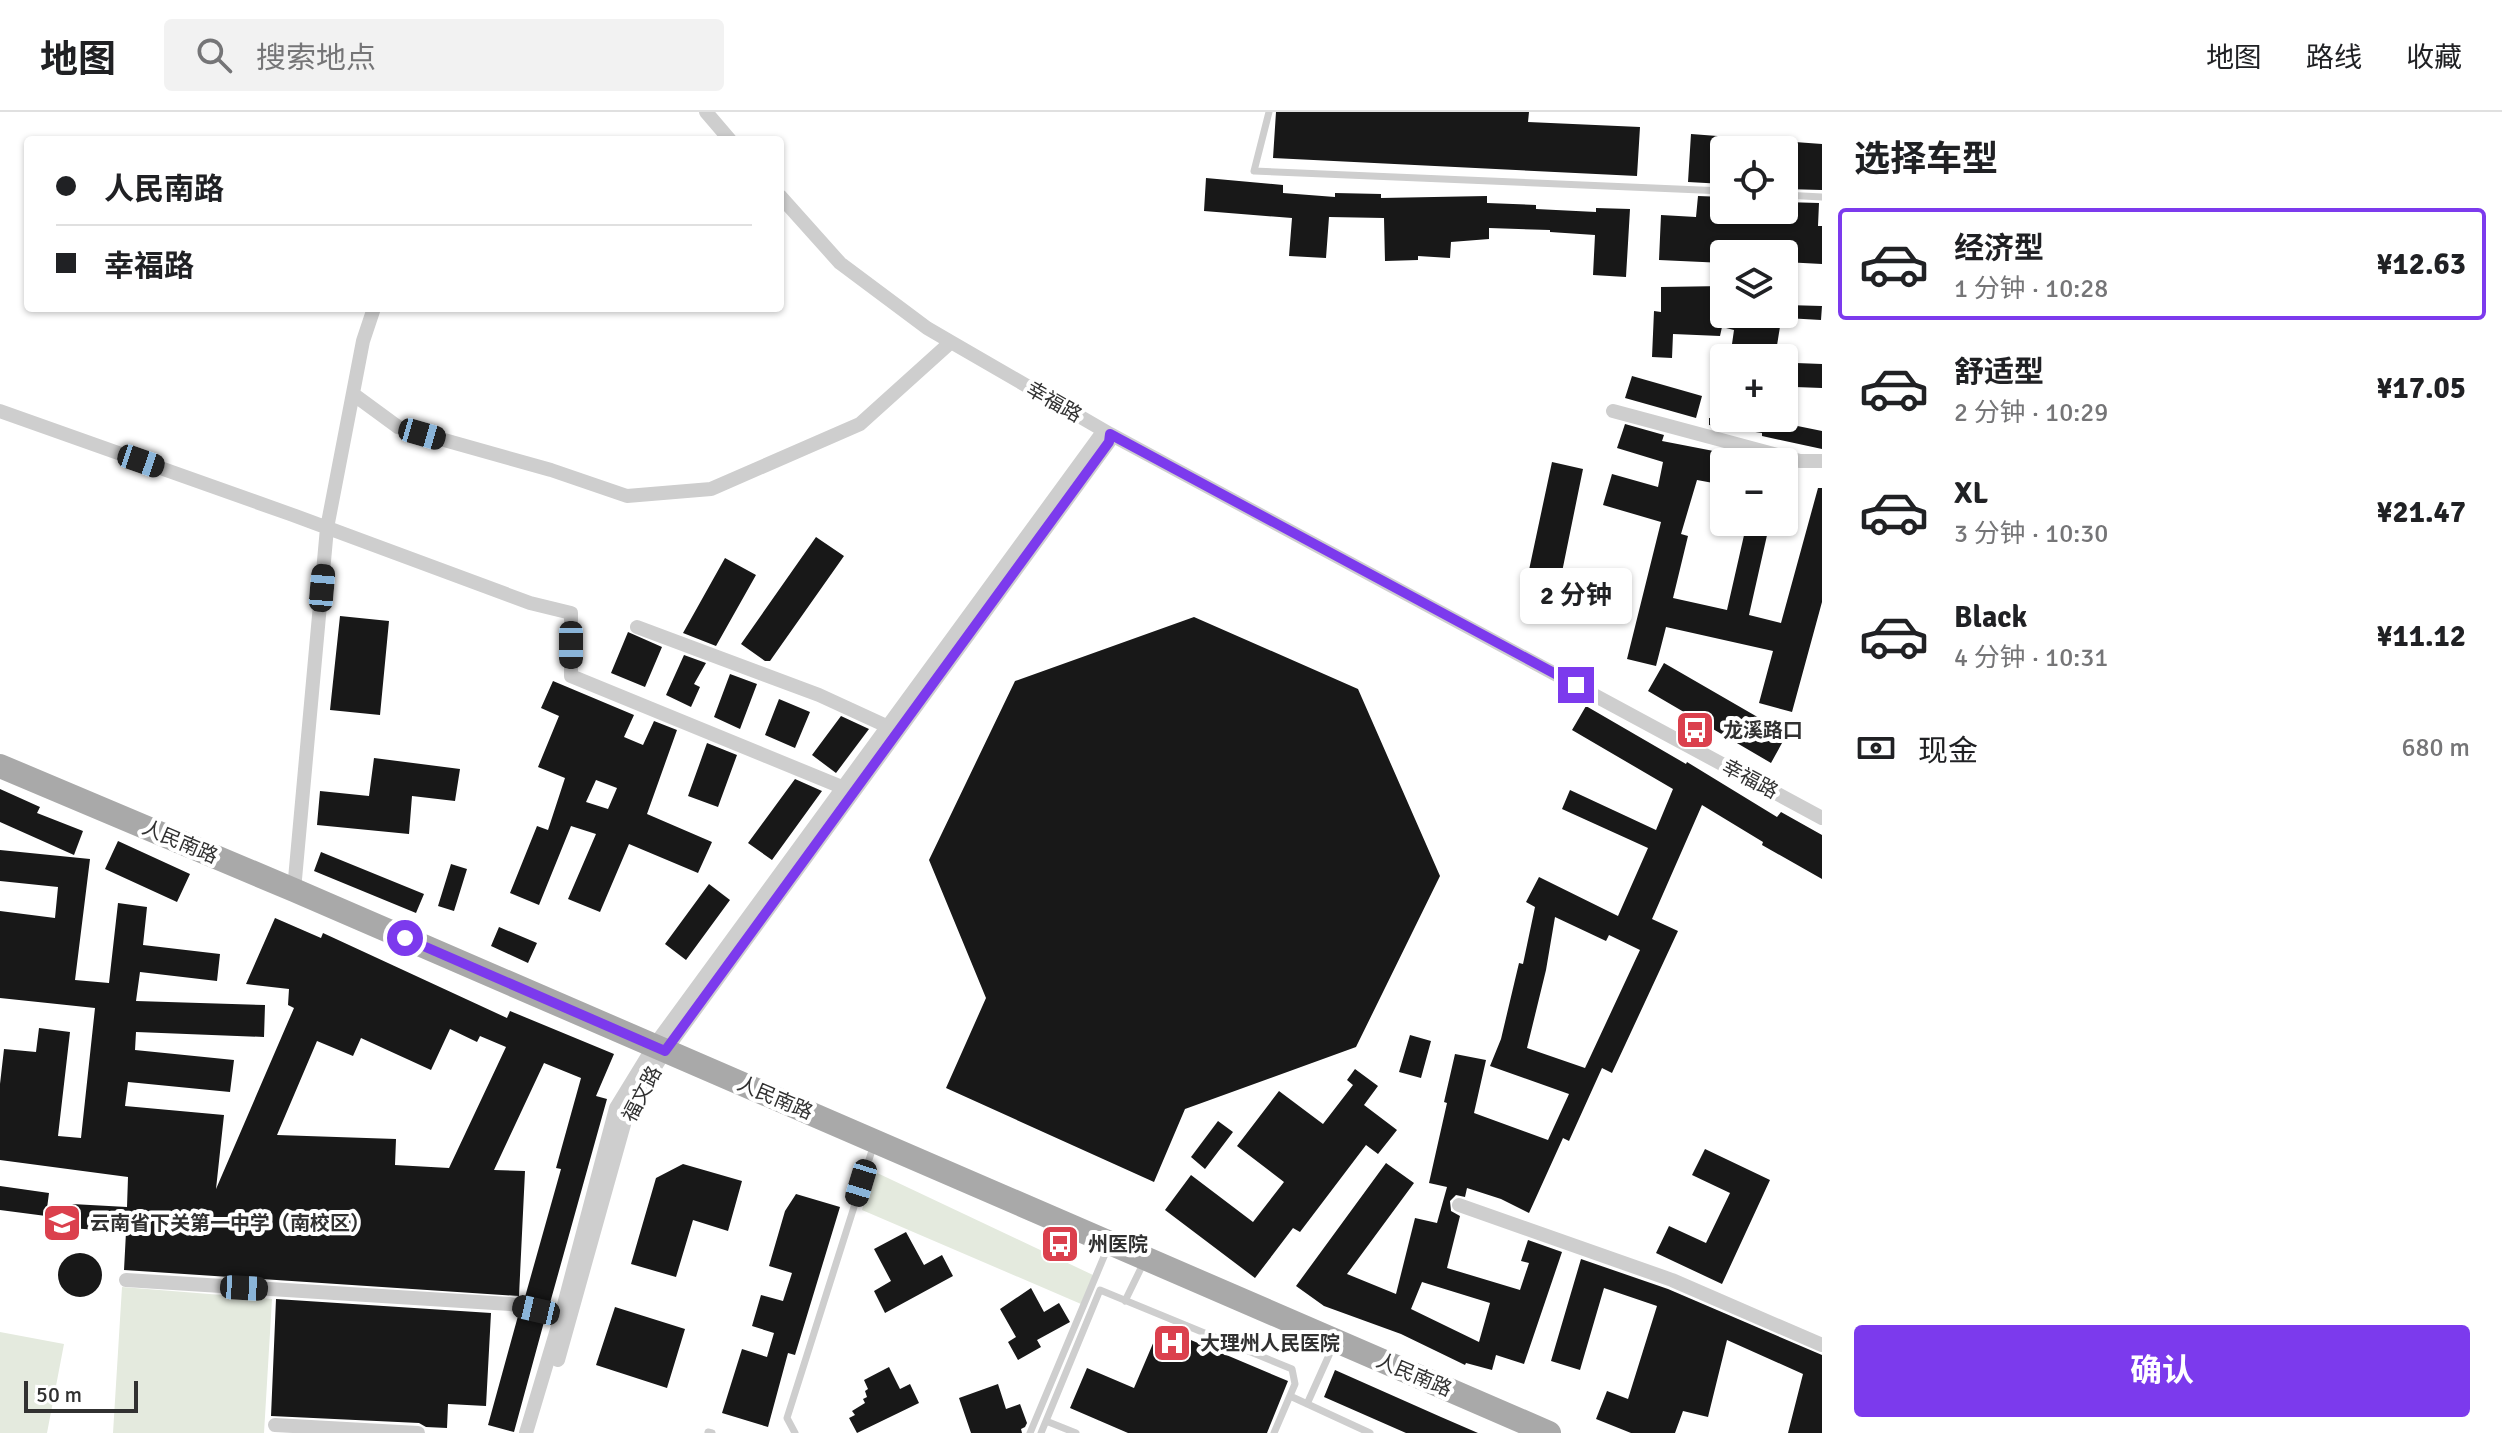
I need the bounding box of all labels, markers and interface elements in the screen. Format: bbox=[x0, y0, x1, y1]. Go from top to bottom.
search box bbox=[164, 19, 724, 91]
icon: search bbox=[192, 33, 236, 77]
text: 地图 bbox=[40, 36, 116, 83]
text: 搜索地点 bbox=[256, 40, 376, 77]
text: 地图 bbox=[2206, 41, 2262, 75]
text: 路线 bbox=[2306, 41, 2362, 75]
text: 收藏 bbox=[2406, 41, 2462, 75]
map controls bbox=[1710, 136, 1798, 536]
button: locate bbox=[1710, 136, 1798, 224]
text: 选择车型 bbox=[1854, 137, 1998, 182]
text: 人民南路 bbox=[104, 171, 224, 208]
icon: car bbox=[1858, 228, 1930, 300]
text: 经济型 bbox=[1954, 230, 2044, 267]
button: layers bbox=[1710, 240, 1798, 328]
text: ¥12.63 bbox=[2376, 246, 2466, 283]
text: 幸福路 bbox=[104, 248, 194, 285]
text: 1 分钟 · 10:28 bbox=[1954, 273, 2108, 305]
button: + bbox=[1710, 344, 1798, 432]
icon: car bbox=[1858, 352, 1930, 424]
text: 舒适型 bbox=[1954, 354, 2044, 391]
text: ¥17.05 bbox=[2376, 370, 2466, 407]
street label: 幸福路 bbox=[1022, 376, 1086, 428]
text: 2 分钟 · 10:29 bbox=[1954, 397, 2108, 429]
car bbox=[396, 416, 448, 452]
car bbox=[114, 442, 168, 480]
button: − bbox=[1710, 448, 1798, 536]
text: XL bbox=[1954, 475, 1988, 512]
icon: car bbox=[1858, 476, 1930, 548]
text: ¥21.47 bbox=[2376, 494, 2466, 531]
text: 3 分钟 · 10:30 bbox=[1954, 518, 2108, 550]
car bbox=[308, 563, 336, 613]
callout: 2 分钟 bbox=[1520, 569, 1632, 625]
text: 2 分钟 bbox=[1540, 580, 1612, 612]
text: Black bbox=[1954, 599, 2027, 636]
icon: car bbox=[1858, 600, 1930, 672]
text: ¥11.12 bbox=[2376, 618, 2466, 655]
car bbox=[559, 621, 583, 669]
text: 4 分钟 · 10:31 bbox=[1954, 642, 2108, 674]
route end bbox=[1558, 667, 1594, 703]
bus stop icon: 龙溪路口 bbox=[1674, 709, 1716, 751]
place label: 龙溪路口 bbox=[1723, 718, 1803, 743]
icon: cash bbox=[1854, 726, 1898, 770]
text: 680 m bbox=[2401, 732, 2470, 764]
text: 现金 bbox=[1918, 733, 1978, 770]
street label: 幸福路 bbox=[1718, 754, 1782, 804]
street label: 人民南路 bbox=[138, 815, 222, 869]
route start bbox=[387, 920, 423, 956]
street label: 福文路 bbox=[617, 1062, 667, 1126]
street label: 人民南路 bbox=[733, 1071, 817, 1125]
car bbox=[843, 1157, 879, 1209]
school or university icon: 云南省下关第一中学（南校区） bbox=[41, 1202, 83, 1244]
place label: 云南省下关第一中学（南校区） bbox=[90, 1211, 370, 1236]
bus stop icon: 州医院 bbox=[1039, 1223, 1081, 1265]
place label: 州医院 bbox=[1088, 1232, 1148, 1257]
car bbox=[219, 1275, 269, 1301]
car bbox=[510, 1293, 562, 1327]
hospital icon: 大理州人民医院 bbox=[1151, 1322, 1193, 1364]
button: 确认 bbox=[1854, 1325, 2470, 1417]
place label: 大理州人民医院 bbox=[1200, 1331, 1340, 1356]
street label: 人民南路 bbox=[1372, 1348, 1456, 1402]
scale bar bbox=[24, 1377, 138, 1413]
text: 50 m bbox=[36, 1381, 82, 1408]

